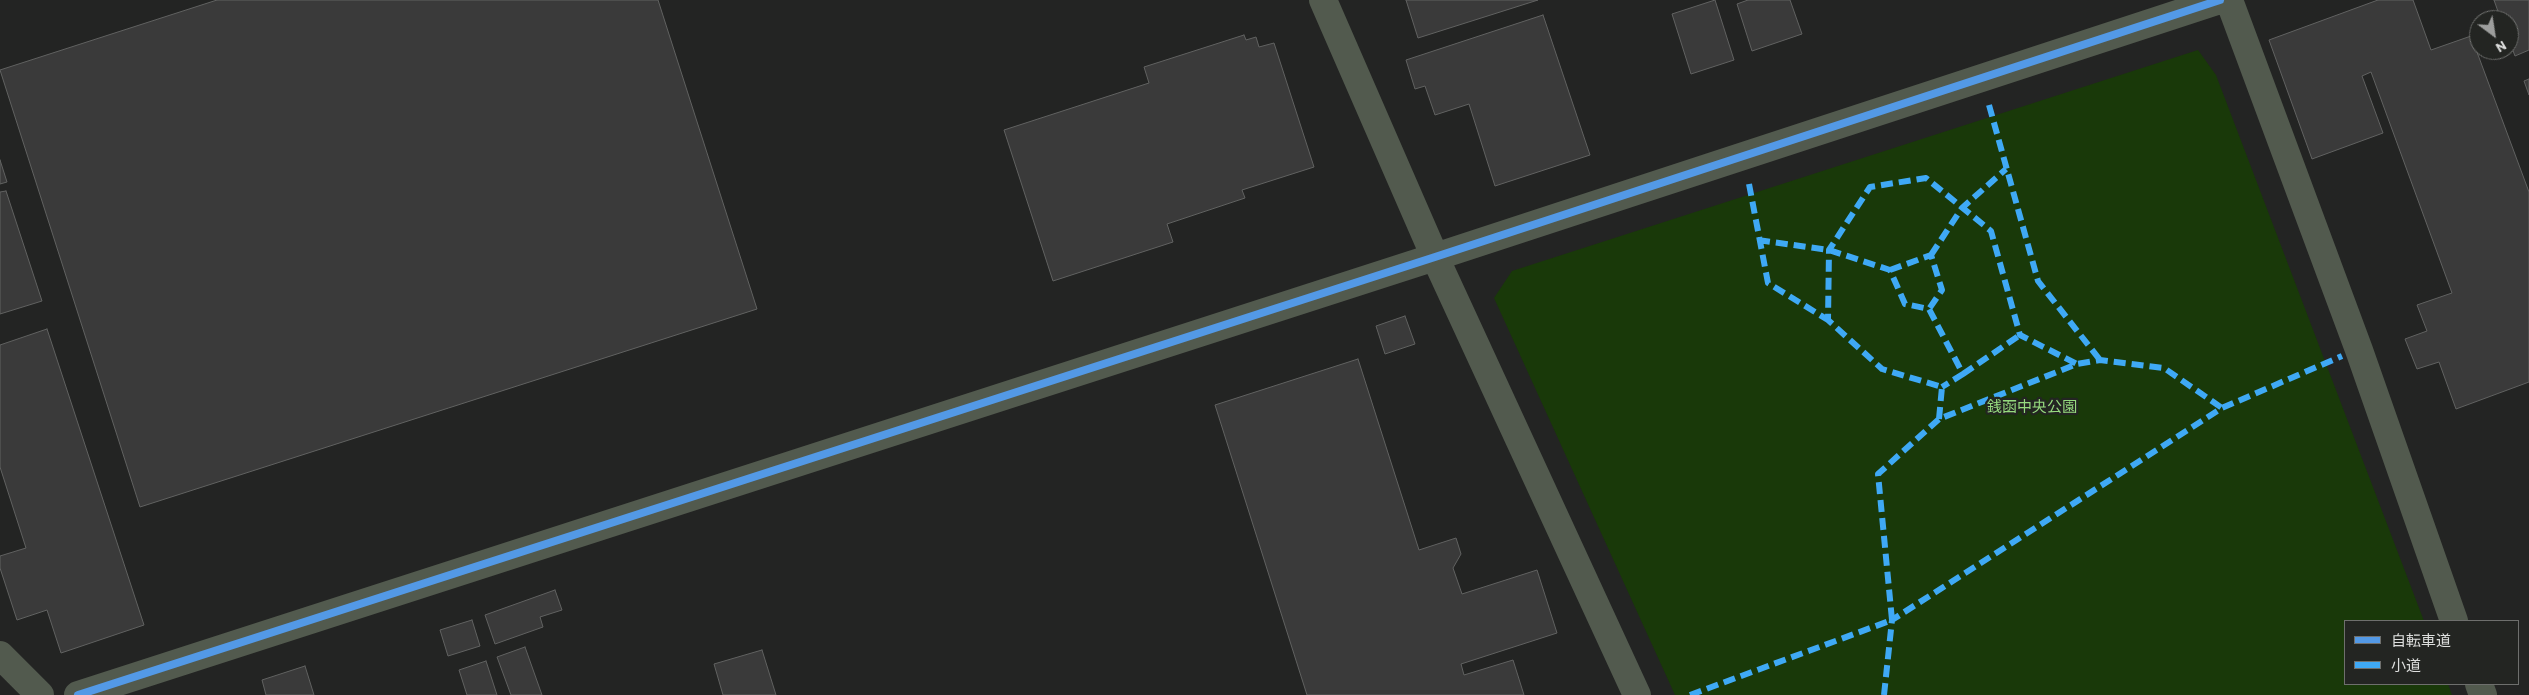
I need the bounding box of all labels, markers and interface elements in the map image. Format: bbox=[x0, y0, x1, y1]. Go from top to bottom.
north arrow bbox=[2469, 10, 2519, 60]
text: N bbox=[2493, 38, 2510, 57]
park label: 銭函中央公園 bbox=[1987, 398, 2077, 416]
legend bbox=[2344, 620, 2519, 685]
text: 自転車道 bbox=[2391, 631, 2451, 649]
text: 小道 bbox=[2391, 656, 2421, 674]

